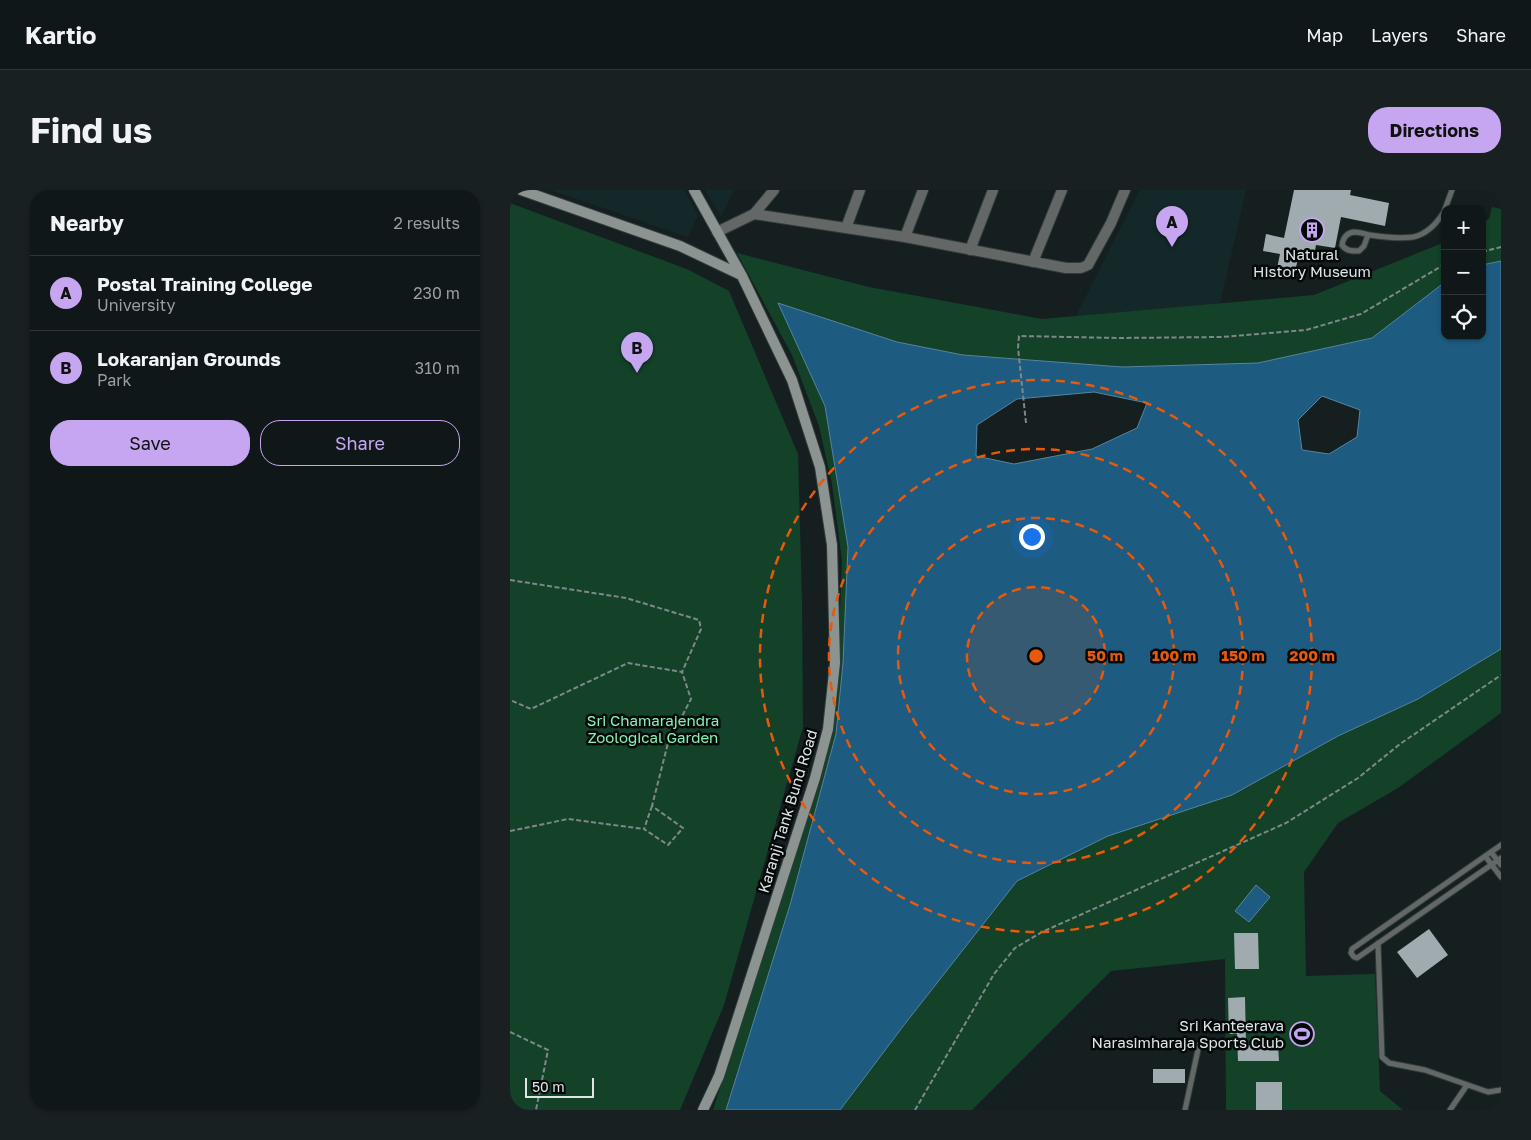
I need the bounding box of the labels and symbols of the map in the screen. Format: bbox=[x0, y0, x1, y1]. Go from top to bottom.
pin: A bbox=[1156, 206, 1188, 247]
building icon: Natural History Museum bbox=[1299, 217, 1325, 243]
place label: Natural History Museum bbox=[1253, 245, 1371, 280]
pin: B bbox=[621, 332, 653, 373]
your location bbox=[1019, 524, 1045, 550]
text: 50 m bbox=[1087, 646, 1123, 664]
text: 100 m bbox=[1152, 646, 1196, 664]
text: 150 m bbox=[1221, 646, 1265, 664]
text: 200 m bbox=[1289, 646, 1335, 664]
centre of rings bbox=[1027, 647, 1045, 665]
park label: Sri Chamarajendra Zoological Garden bbox=[587, 711, 719, 746]
street label: Karanji Tank Bund Road bbox=[754, 727, 820, 895]
place label: Sri Kanteerava Narasimharaja Sports Club bbox=[1092, 1016, 1284, 1051]
sports icon: Sri Kanteerava Narasimharaja Sports Club bbox=[1289, 1021, 1315, 1047]
scale bar bbox=[525, 1075, 594, 1098]

